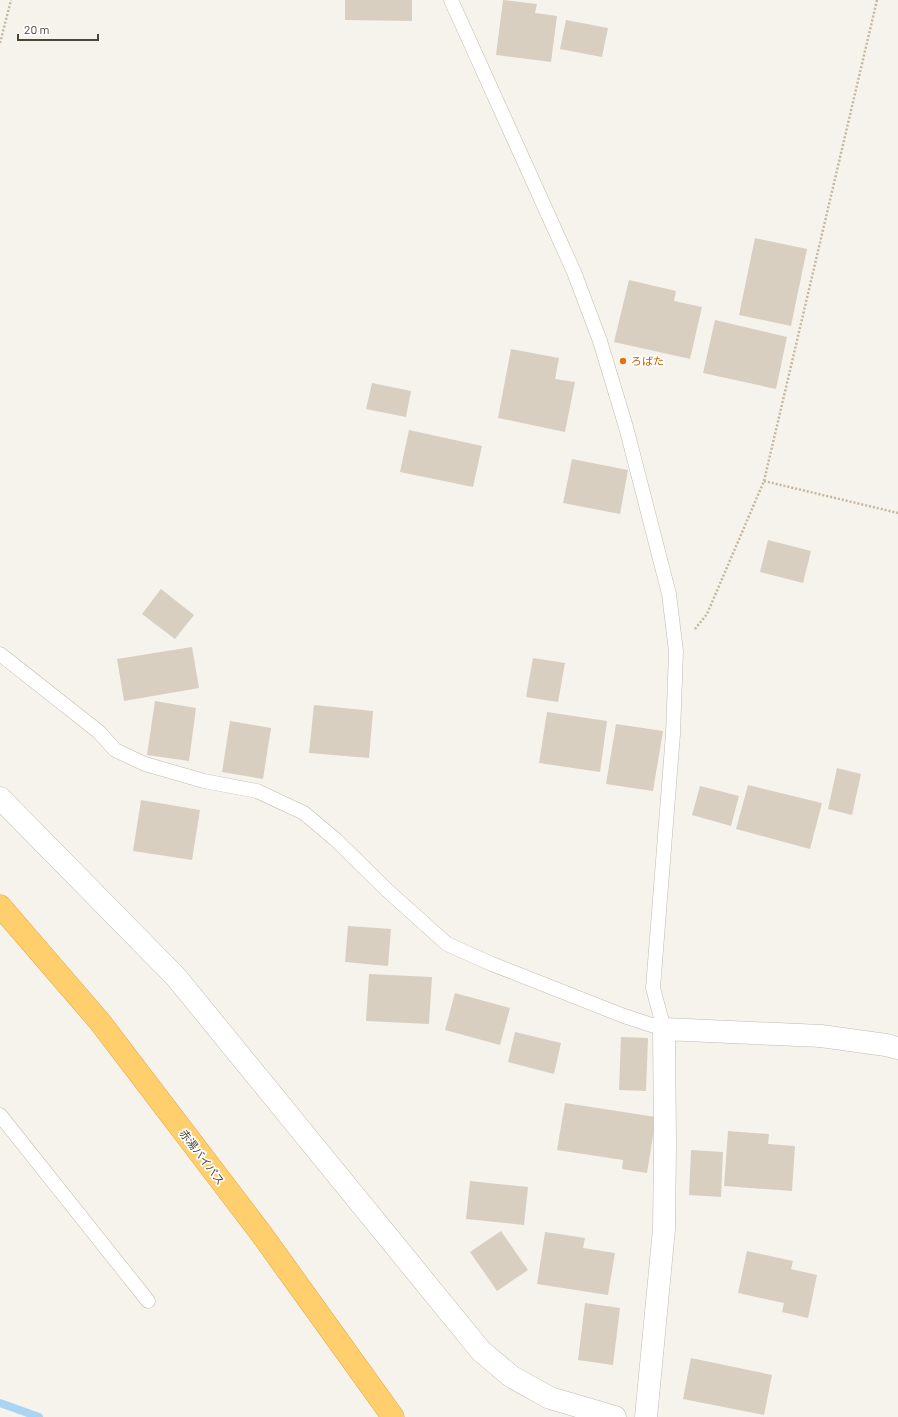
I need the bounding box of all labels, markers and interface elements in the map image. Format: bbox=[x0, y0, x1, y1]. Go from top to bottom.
scale bar bbox=[18, 16, 98, 42]
text: 20 m bbox=[24, 22, 50, 36]
place label: ろばた bbox=[631, 354, 664, 367]
marker: ろばた bbox=[618, 356, 628, 366]
street label: 赤湯バイパス bbox=[177, 1127, 227, 1187]

